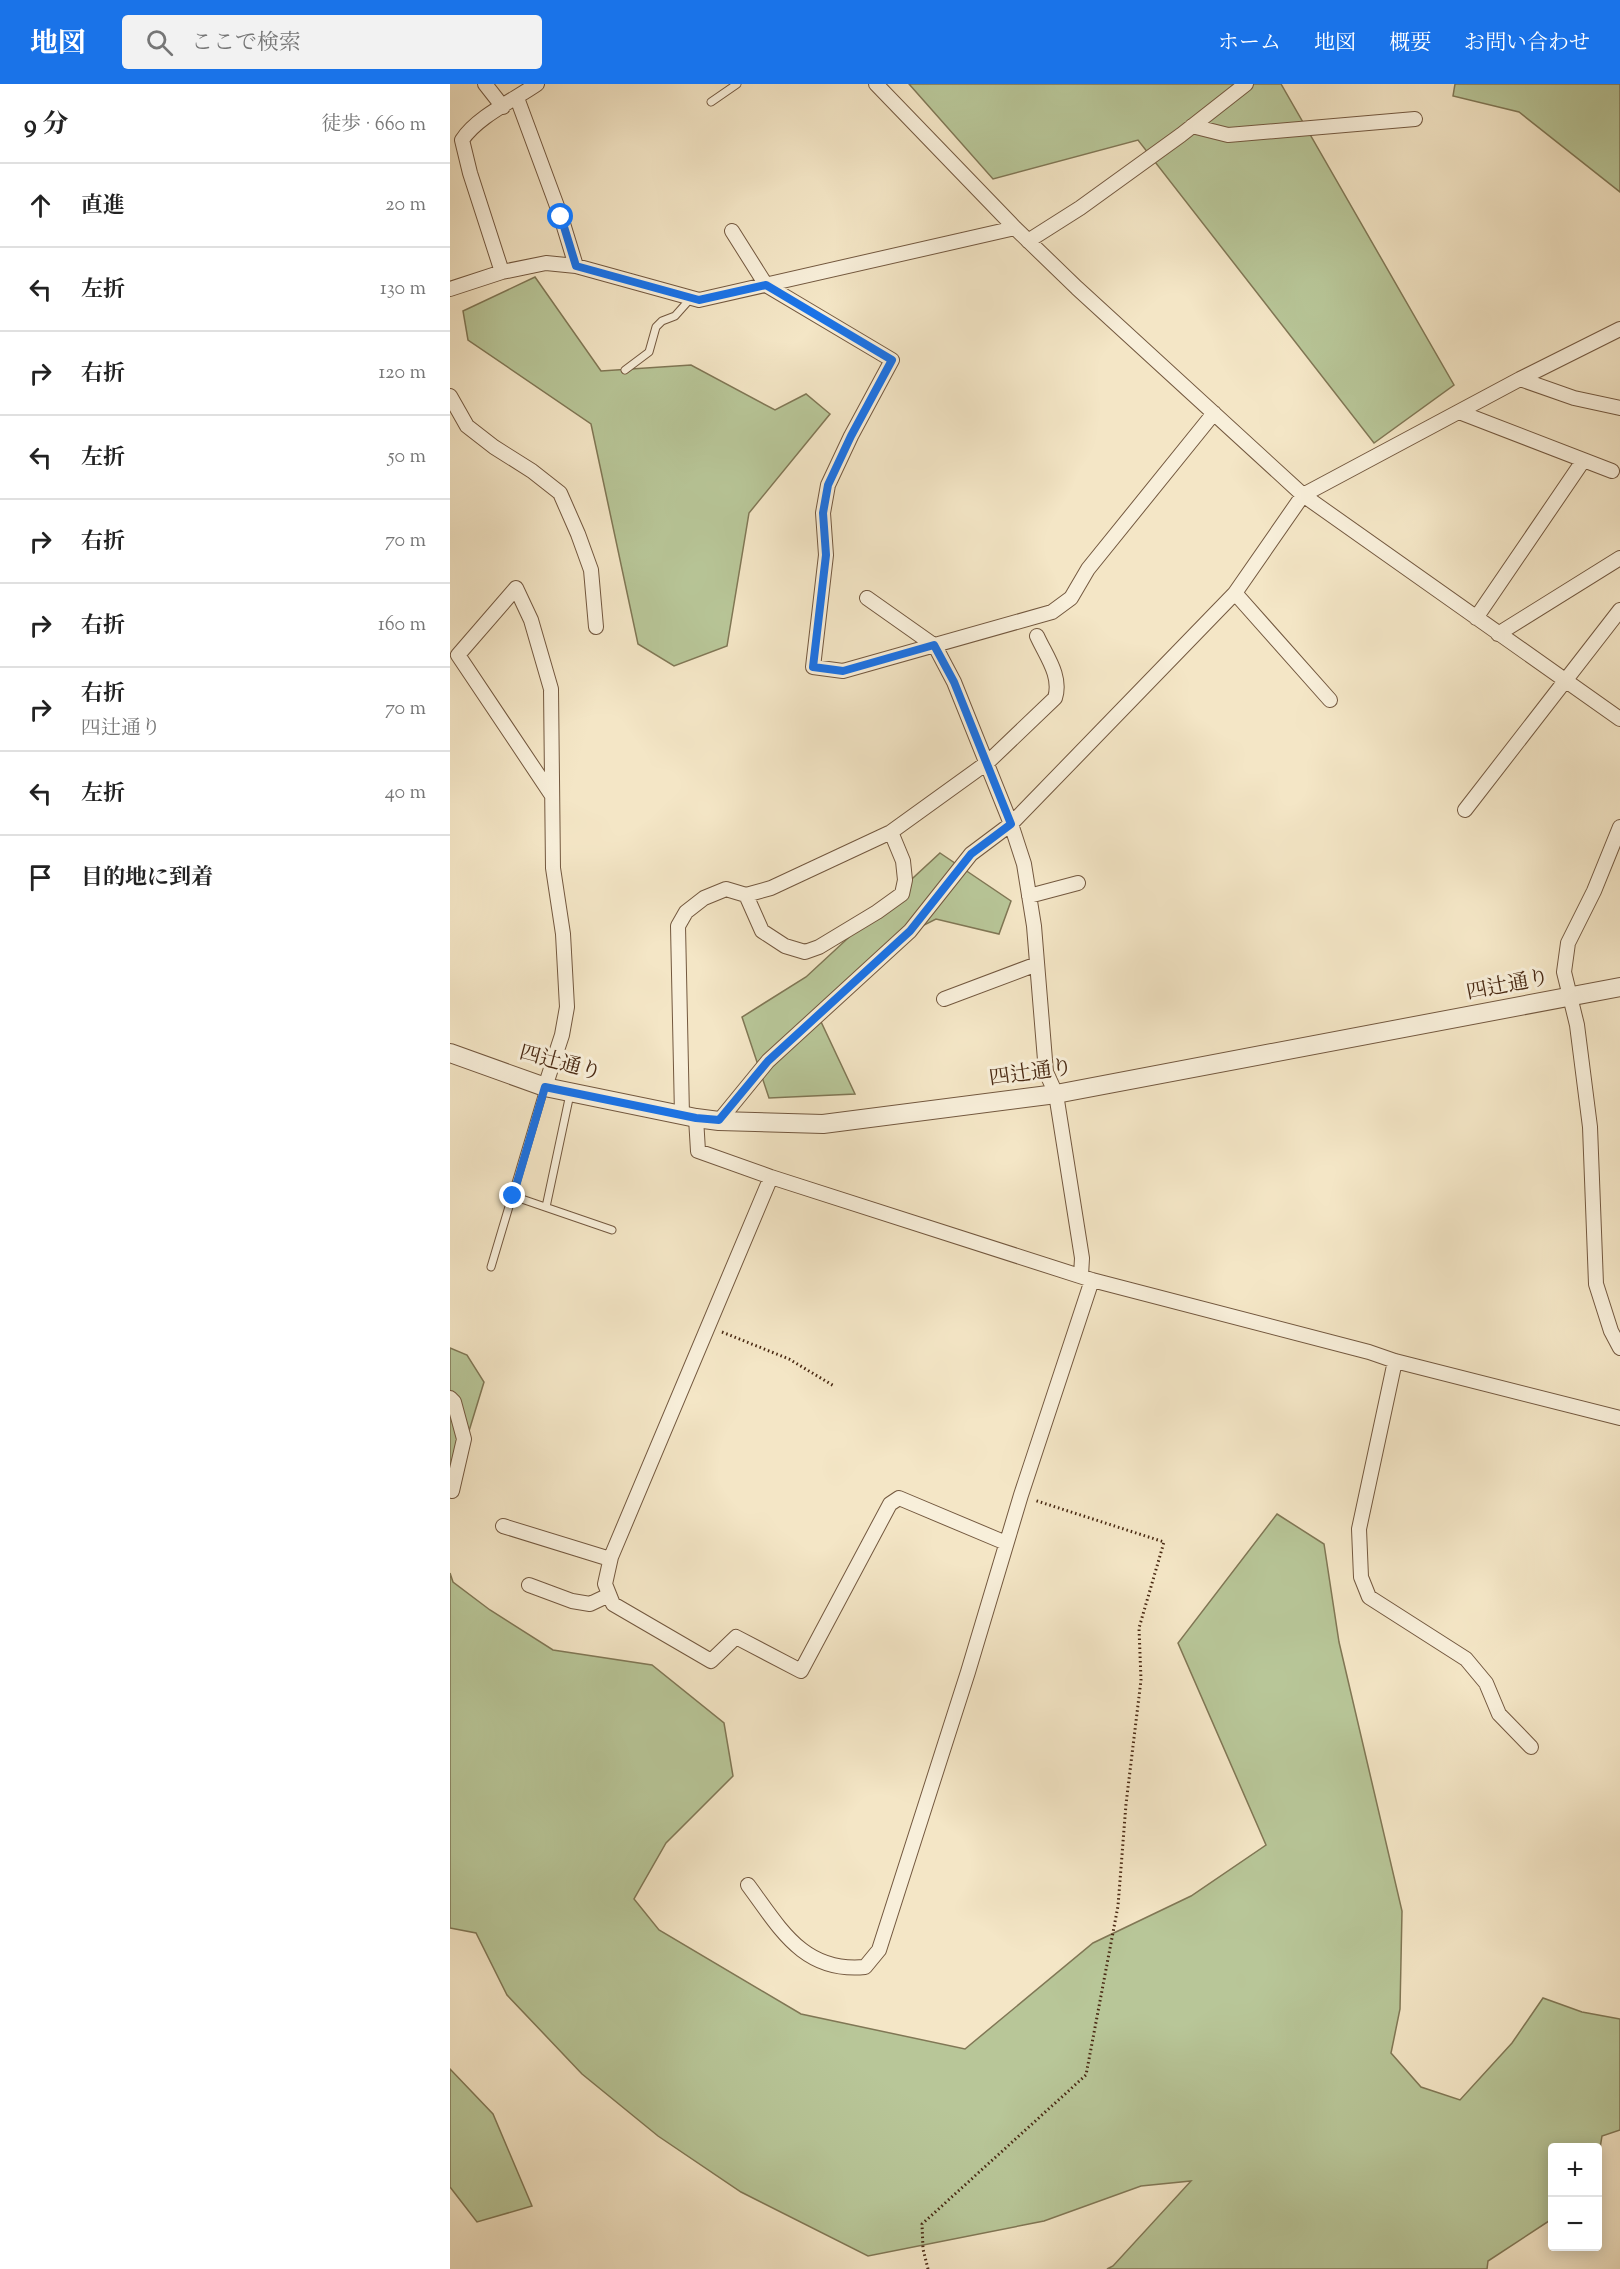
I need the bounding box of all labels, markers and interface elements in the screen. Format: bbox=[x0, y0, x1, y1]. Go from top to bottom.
search box bbox=[122, 15, 542, 69]
text: 地図 bbox=[30, 25, 86, 65]
icon: search bbox=[143, 26, 176, 59]
text: ここで検索 bbox=[191, 28, 301, 60]
text: ホーム bbox=[1218, 29, 1281, 59]
text: 地図 bbox=[1314, 29, 1356, 59]
text: 概要 bbox=[1389, 29, 1431, 59]
text: お問い合わせ bbox=[1464, 29, 1590, 59]
text: 9 分 bbox=[24, 107, 68, 144]
text: 徒歩 · 660 m bbox=[321, 111, 426, 140]
icon: ahead bbox=[24, 189, 57, 222]
text: 直進 bbox=[81, 191, 125, 223]
text: 20 m bbox=[385, 191, 426, 220]
route start bbox=[547, 203, 573, 229]
icon: left bbox=[24, 273, 57, 306]
text: 左折 bbox=[81, 275, 125, 307]
text: 130 m bbox=[380, 275, 426, 304]
icon: right bbox=[24, 357, 57, 390]
text: 右折 bbox=[81, 359, 125, 391]
text: 120 m bbox=[378, 359, 426, 388]
icon: left bbox=[24, 441, 57, 474]
text: 左折 bbox=[81, 443, 125, 475]
text: 50 m bbox=[388, 443, 426, 472]
icon: right bbox=[24, 525, 57, 558]
text: 右折 bbox=[81, 527, 125, 559]
text: 70 m bbox=[385, 527, 426, 556]
icon: right bbox=[24, 609, 57, 642]
text: 右折 bbox=[81, 611, 125, 643]
text: 160 m bbox=[378, 611, 426, 640]
text: 右折 bbox=[81, 679, 125, 711]
icon: right bbox=[24, 693, 57, 726]
text: 70 m bbox=[385, 695, 426, 724]
text: 四辻通り bbox=[81, 715, 161, 744]
icon: left bbox=[24, 777, 57, 810]
text: 左折 bbox=[81, 779, 125, 811]
text: 40 m bbox=[385, 779, 426, 808]
icon: arrive bbox=[24, 861, 57, 894]
text: 目的地に到着 bbox=[81, 863, 213, 895]
street label: 四辻通り bbox=[1464, 963, 1552, 1009]
street label: 四辻通り bbox=[516, 1039, 604, 1089]
street label: 四辻通り bbox=[987, 1053, 1075, 1095]
route end bbox=[499, 1182, 525, 1208]
map controls bbox=[1548, 2143, 1602, 2251]
button: + bbox=[1548, 2143, 1602, 2197]
button: − bbox=[1548, 2197, 1602, 2251]

